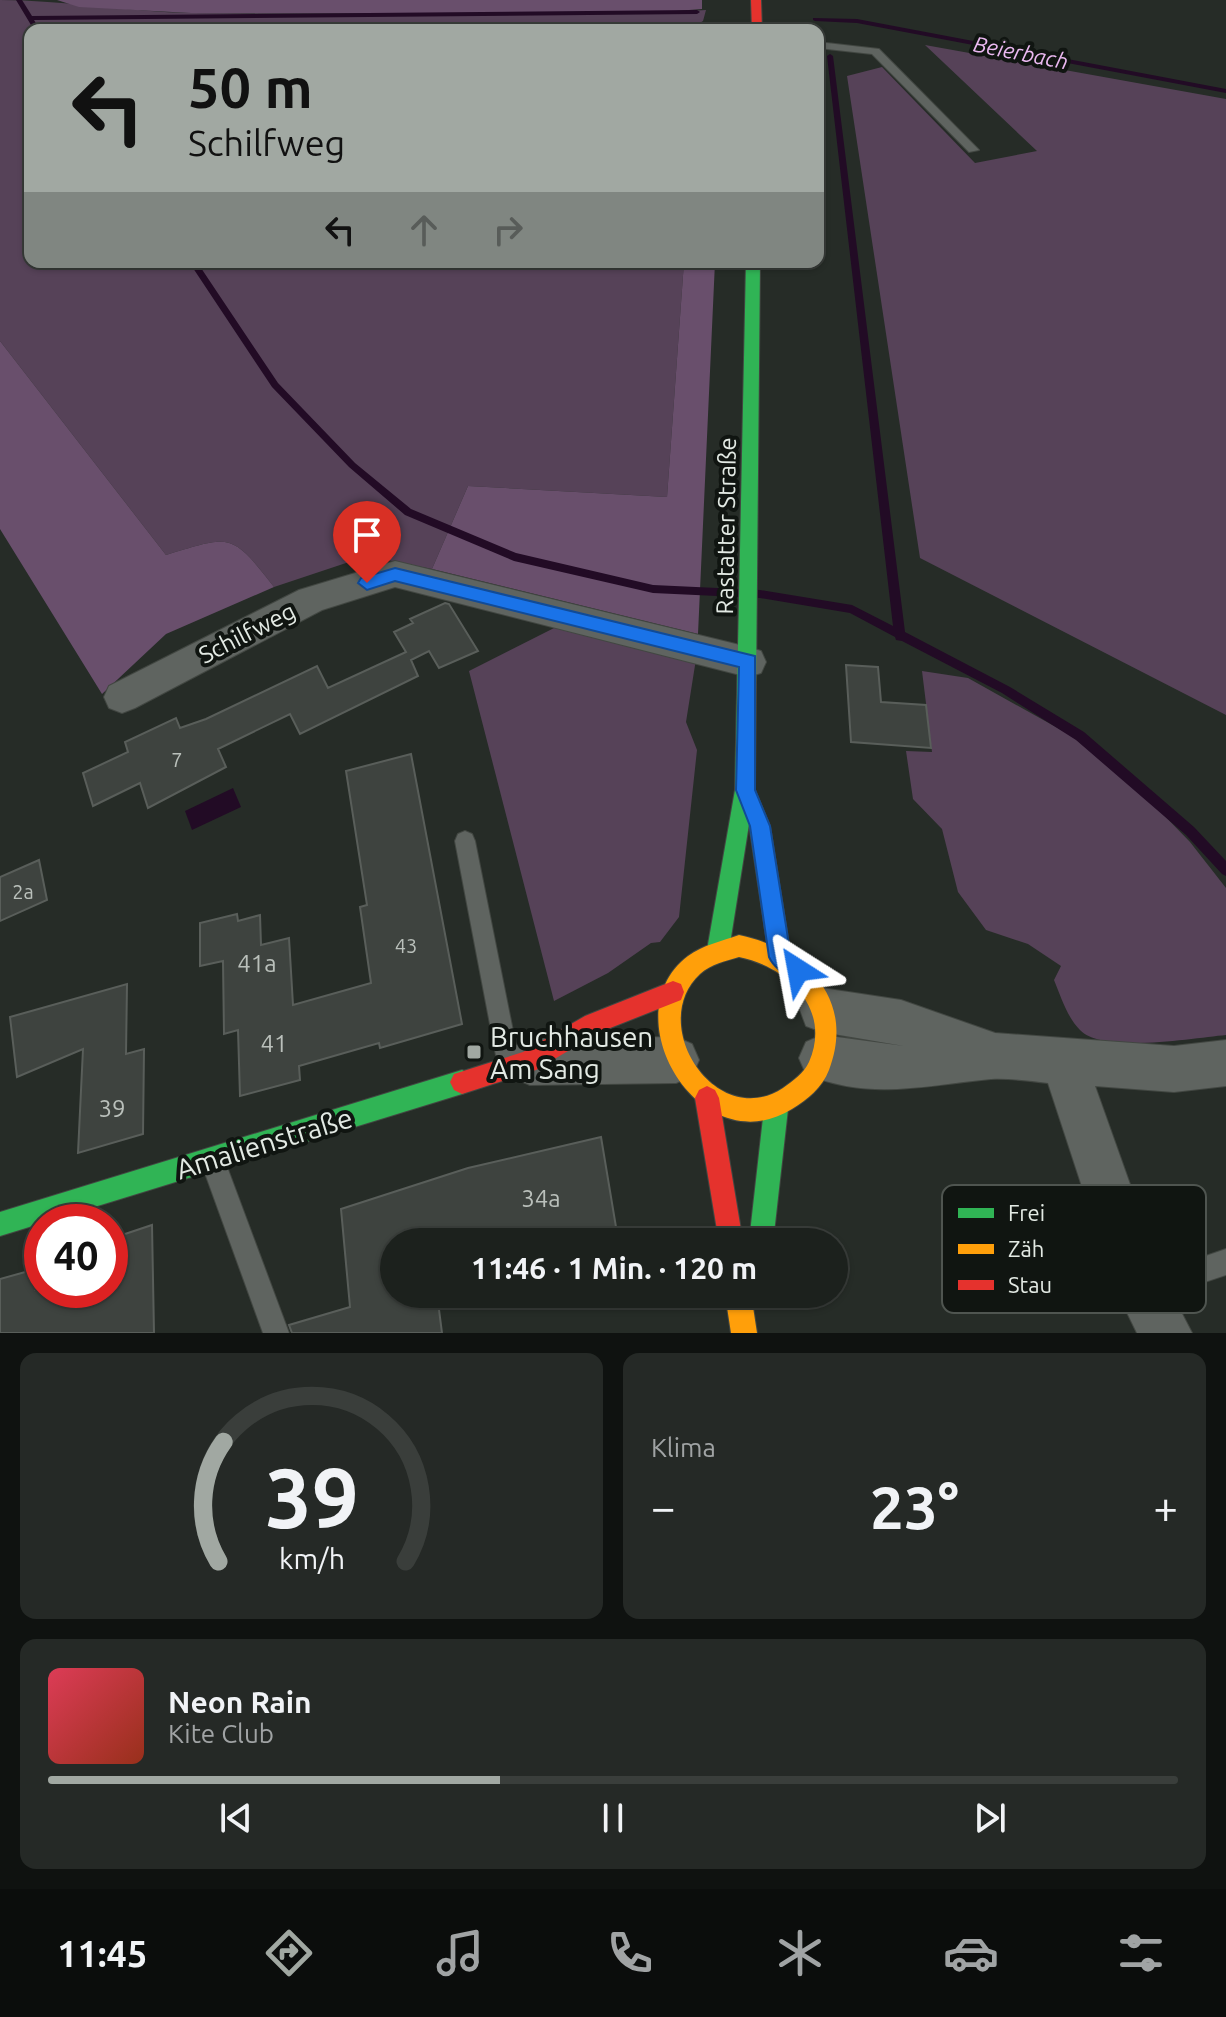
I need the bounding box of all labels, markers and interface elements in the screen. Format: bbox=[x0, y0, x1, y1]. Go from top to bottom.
water label: Beierbach bbox=[972, 31, 1070, 73]
icon: left bbox=[56, 56, 160, 160]
text: 50 m bbox=[188, 56, 313, 119]
text: Schilfweg bbox=[188, 122, 345, 163]
icon: left bbox=[318, 208, 362, 252]
icon: ahead bbox=[402, 208, 446, 252]
icon: right bbox=[486, 208, 530, 252]
street label: Rastatter Straße bbox=[711, 437, 741, 615]
pin bbox=[333, 501, 401, 583]
icon: arrive bbox=[345, 513, 389, 557]
street label: Schilfweg bbox=[194, 597, 300, 669]
house number: 7 bbox=[171, 748, 183, 771]
house number: 2a bbox=[12, 880, 34, 903]
position arrow bbox=[756, 928, 840, 1012]
house number: 43 bbox=[395, 934, 417, 957]
house number: 41a bbox=[237, 950, 277, 977]
place label: Bruchhausen Am Sang bbox=[490, 1021, 653, 1084]
house number: 41 bbox=[260, 1030, 288, 1057]
marker: Bruchhausen Am Sang bbox=[465, 1043, 483, 1061]
house number: 39 bbox=[98, 1095, 126, 1122]
street label: Amalienstraße bbox=[172, 1101, 356, 1185]
house number: 34a bbox=[521, 1185, 561, 1212]
legend bbox=[942, 1185, 1206, 1313]
text: Frei bbox=[1008, 1200, 1045, 1225]
speed limit sign: 40 bbox=[24, 1204, 128, 1308]
text: Zäh bbox=[1008, 1236, 1044, 1261]
text: 11:46 · 1 Min. · 120 m bbox=[471, 1251, 757, 1285]
text: Stau bbox=[1008, 1272, 1052, 1297]
text: Klima bbox=[651, 1433, 716, 1462]
text: 39 bbox=[265, 1450, 358, 1544]
text: 23° bbox=[870, 1473, 959, 1540]
text: − bbox=[651, 1482, 676, 1531]
text: + bbox=[1153, 1482, 1178, 1531]
text: km/h bbox=[279, 1542, 345, 1574]
text: Neon Rain bbox=[168, 1685, 312, 1719]
text: Kite Club bbox=[168, 1719, 274, 1748]
icon: previous bbox=[214, 1796, 258, 1840]
icon: pause bbox=[591, 1796, 635, 1840]
icon: next bbox=[968, 1796, 1012, 1840]
icon: directions bbox=[261, 1925, 317, 1981]
icon: music bbox=[432, 1925, 488, 1981]
icon: phone bbox=[602, 1925, 658, 1981]
icon: climate bbox=[772, 1925, 828, 1981]
icon: car bbox=[943, 1925, 999, 1981]
icon: filters bbox=[1113, 1925, 1169, 1981]
text: 11:45 bbox=[57, 1933, 147, 1974]

